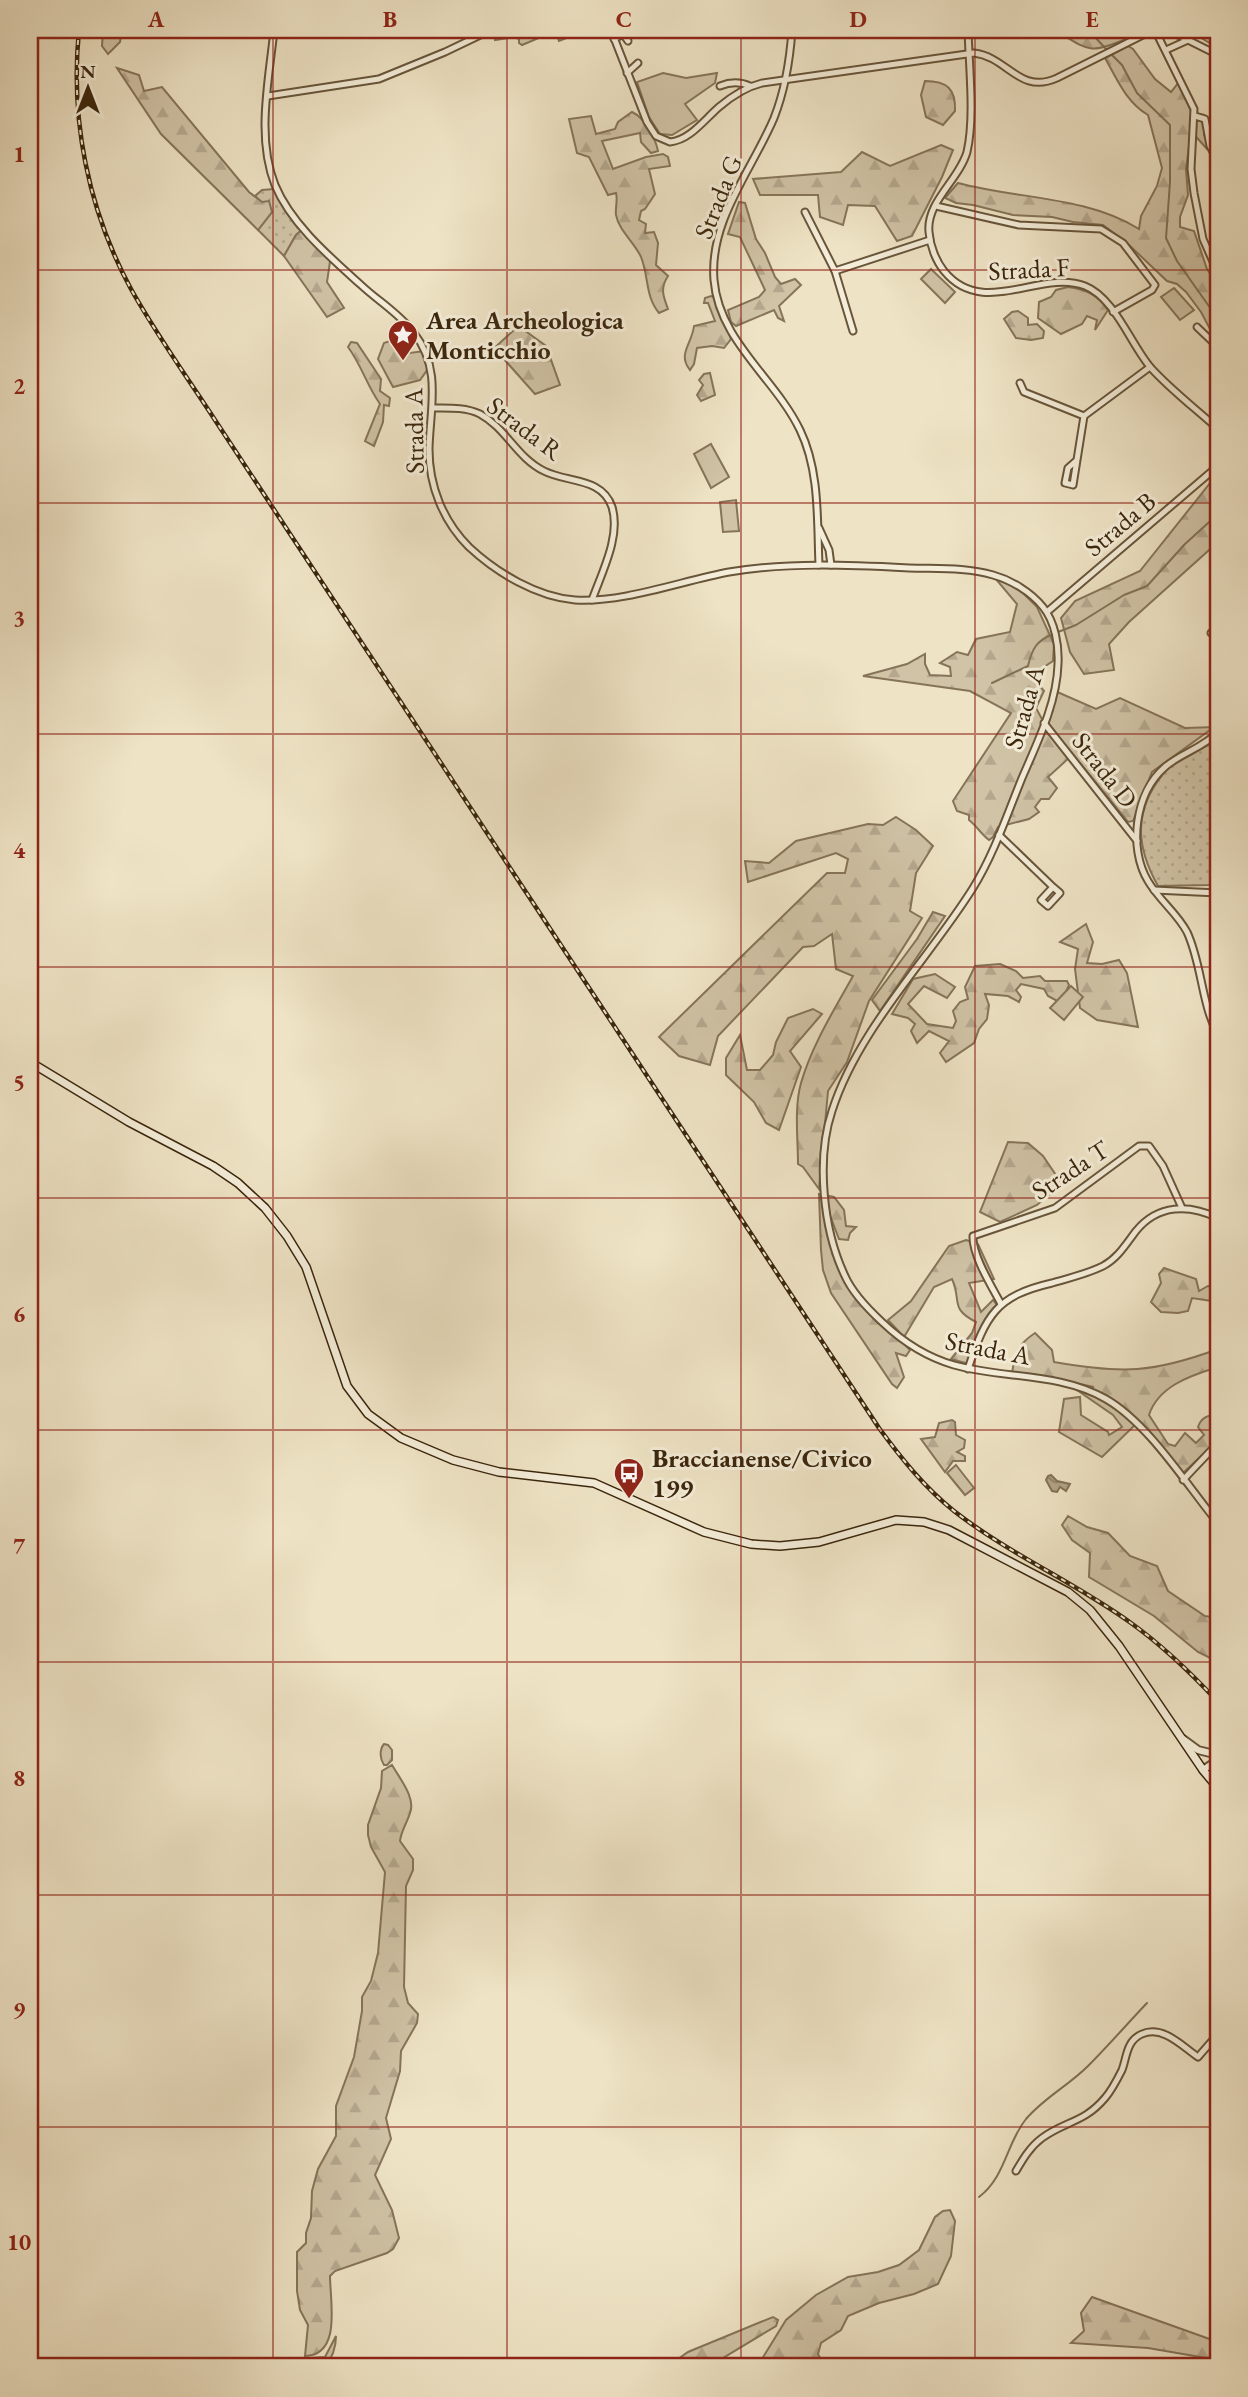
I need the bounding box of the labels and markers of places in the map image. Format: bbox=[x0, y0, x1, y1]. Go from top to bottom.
place label: Area Archeologica Monticchio bbox=[425, 303, 624, 367]
place icon: Area Archeologica Monticchio bbox=[386, 318, 420, 362]
place label: Braccianense/Civico 199 bbox=[652, 1441, 872, 1505]
bus stop icon: Braccianense/Civico 199 bbox=[612, 1456, 646, 1500]

